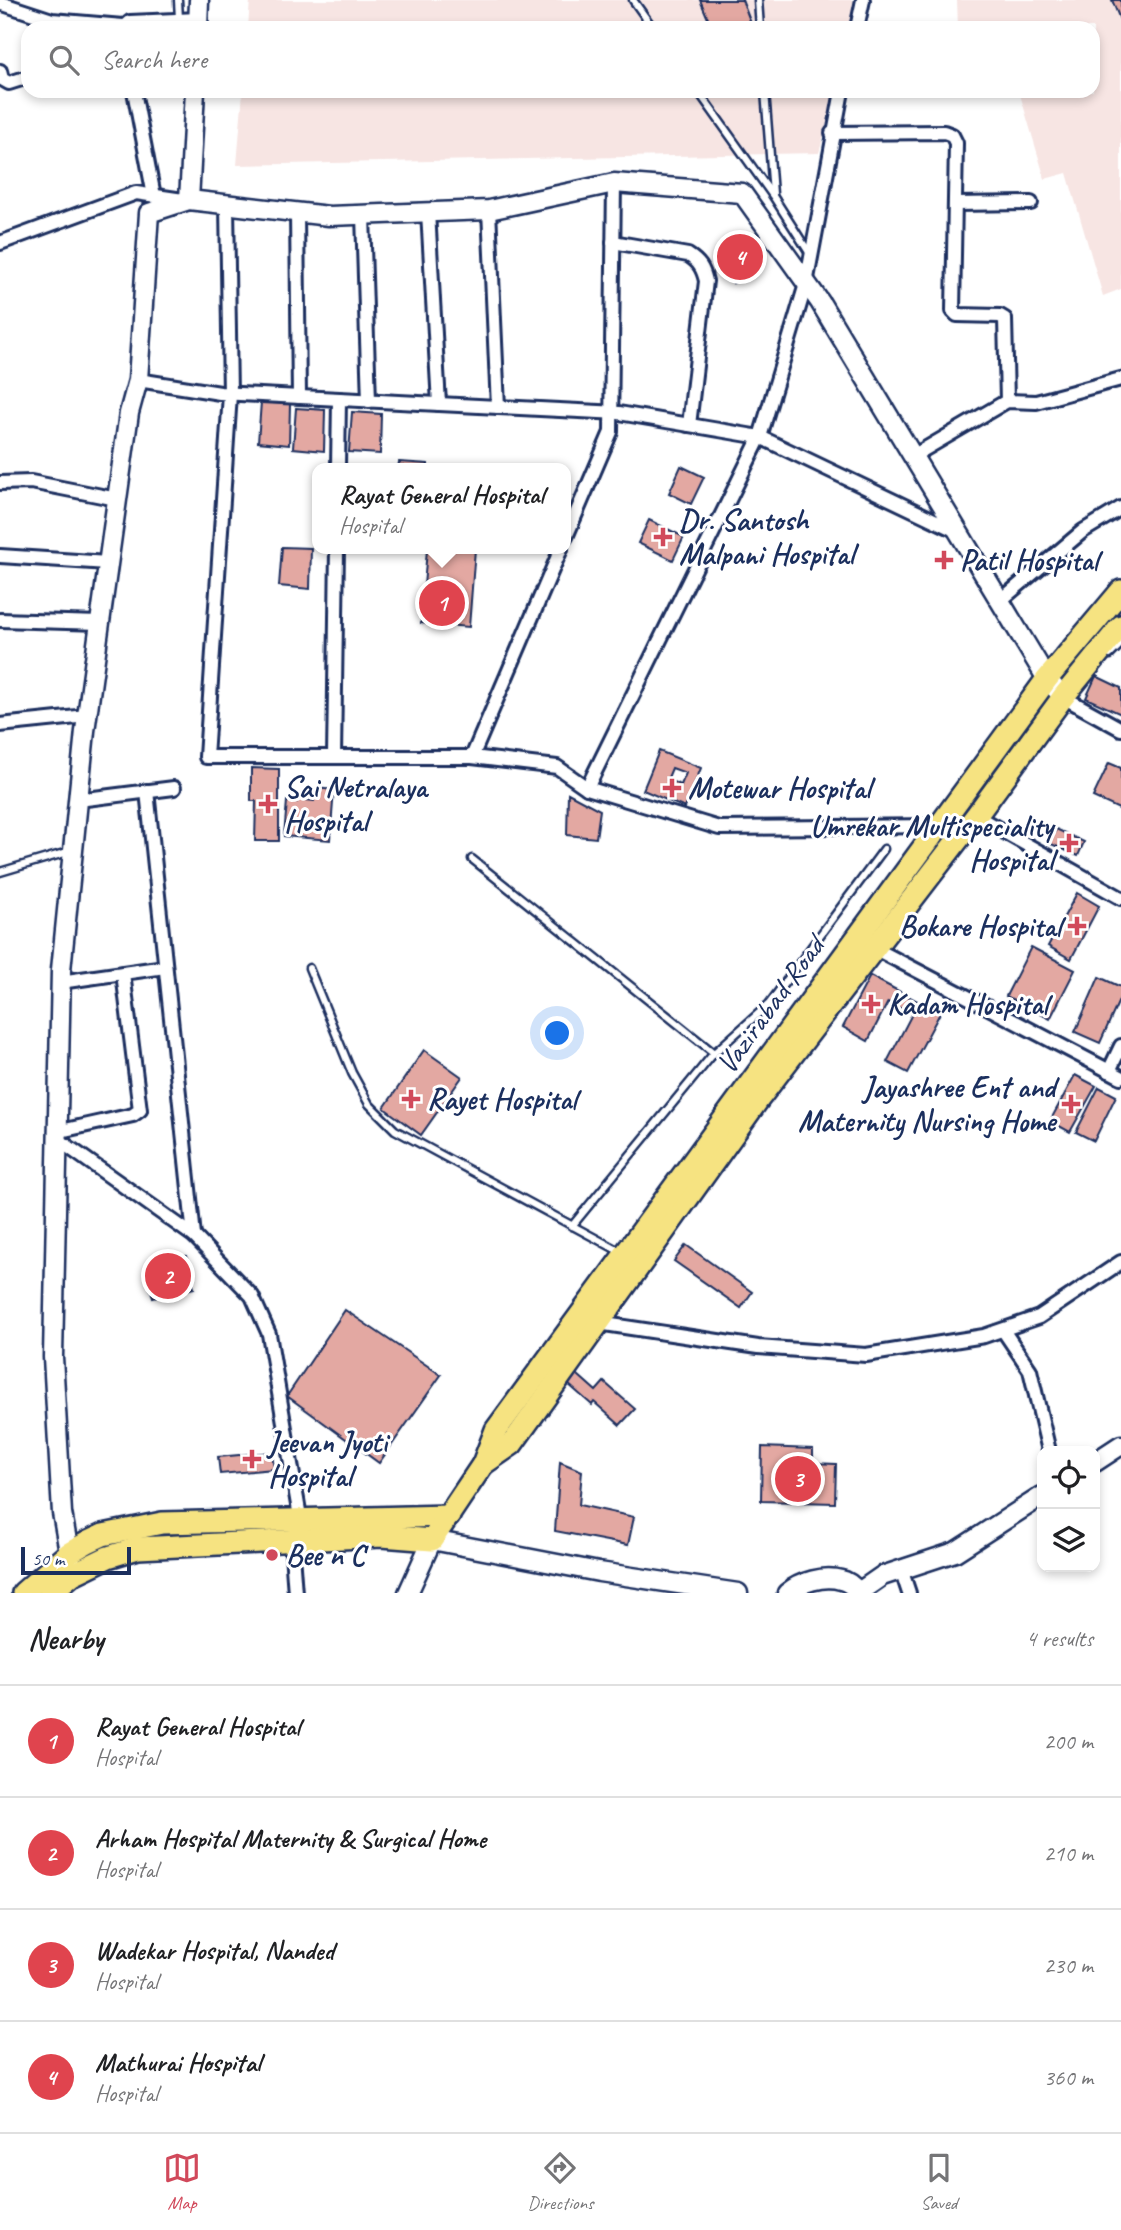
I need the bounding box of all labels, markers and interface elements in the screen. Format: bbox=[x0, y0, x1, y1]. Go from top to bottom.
search box bbox=[21, 21, 1100, 98]
icon: search bbox=[45, 41, 83, 79]
text: Search here bbox=[101, 43, 207, 76]
pin: 4 bbox=[717, 231, 763, 283]
popup bbox=[312, 463, 571, 554]
text: Rayat General Hospital bbox=[339, 478, 544, 511]
place label: Dr. Santosh Malpani Hospital bbox=[679, 501, 859, 573]
text: Hospital bbox=[339, 511, 402, 540]
marker: Dr. Santosh Malpani Hospital bbox=[653, 527, 673, 547]
place label: Patil Hospital bbox=[960, 541, 1104, 579]
marker: Patil Hospital bbox=[934, 550, 954, 570]
pin: 1 bbox=[419, 577, 465, 629]
place label: Sai Netralaya Hospital bbox=[284, 768, 429, 840]
place label: Motewar Hospital bbox=[688, 769, 876, 807]
marker: Motewar Hospital bbox=[662, 778, 682, 798]
marker: Sai Netralaya Hospital bbox=[258, 794, 278, 814]
place label: Umrekar Multispeciality Hospital bbox=[810, 807, 1059, 879]
marker: Umrekar Multispeciality Hospital bbox=[1059, 833, 1079, 853]
place label: Bokare Hospital bbox=[899, 907, 1067, 945]
marker: Bokare Hospital bbox=[1067, 916, 1087, 936]
street label: Vazirabad Road bbox=[708, 926, 835, 1081]
place label: Kadam Hospital bbox=[887, 985, 1053, 1023]
marker: Kadam Hospital bbox=[861, 994, 881, 1014]
your location bbox=[540, 1016, 574, 1050]
place label: Jayashree Ent and Maternity Nursing Home bbox=[798, 1068, 1060, 1141]
place label: Rayet Hospital bbox=[427, 1080, 582, 1118]
marker: Rayet Hospital bbox=[401, 1089, 421, 1109]
marker: Jayashree Ent and Maternity Nursing Home bbox=[1061, 1094, 1081, 1114]
pin: 2 bbox=[145, 1250, 191, 1302]
place label: Jeevan Jyoti Hospital bbox=[266, 1423, 391, 1495]
map controls bbox=[1037, 1446, 1100, 1572]
button: locate bbox=[1037, 1446, 1100, 1509]
marker: Jeevan Jyoti Hospital bbox=[242, 1449, 262, 1469]
pin: 3 bbox=[775, 1453, 821, 1505]
button: layers bbox=[1037, 1509, 1100, 1572]
place label: Bee n C bbox=[286, 1536, 369, 1574]
scale bar bbox=[21, 1544, 131, 1576]
text: 50 m bbox=[32, 1547, 64, 1571]
marker: Bee n C bbox=[264, 1547, 280, 1563]
text: Nearby bbox=[28, 1620, 104, 1658]
text: 4 results bbox=[1026, 1624, 1093, 1653]
text: Rayat General Hospital bbox=[95, 1710, 300, 1743]
text: 1 bbox=[46, 1727, 56, 1756]
text: 200 m bbox=[1044, 1727, 1093, 1756]
text: Hospital bbox=[95, 1743, 158, 1772]
text: Arham Hospital Maternity & Surgical Home bbox=[95, 1822, 486, 1855]
text: 2 bbox=[46, 1839, 56, 1868]
text: 210 m bbox=[1044, 1839, 1093, 1868]
text: Hospital bbox=[95, 1855, 158, 1884]
text: Wadekar Hospital, Nanded bbox=[95, 1934, 334, 1967]
text: 3 bbox=[46, 1951, 56, 1980]
text: 230 m bbox=[1044, 1951, 1093, 1980]
text: Hospital bbox=[95, 1967, 158, 1996]
text: Mathurai Hospital bbox=[95, 2046, 261, 2079]
text: 4 bbox=[46, 2063, 56, 2092]
text: 360 m bbox=[1044, 2063, 1093, 2092]
text: Hospital bbox=[95, 2079, 158, 2108]
tab: Map bbox=[163, 2149, 201, 2215]
tab: Directions bbox=[527, 2149, 594, 2215]
tab: Saved bbox=[920, 2149, 958, 2215]

